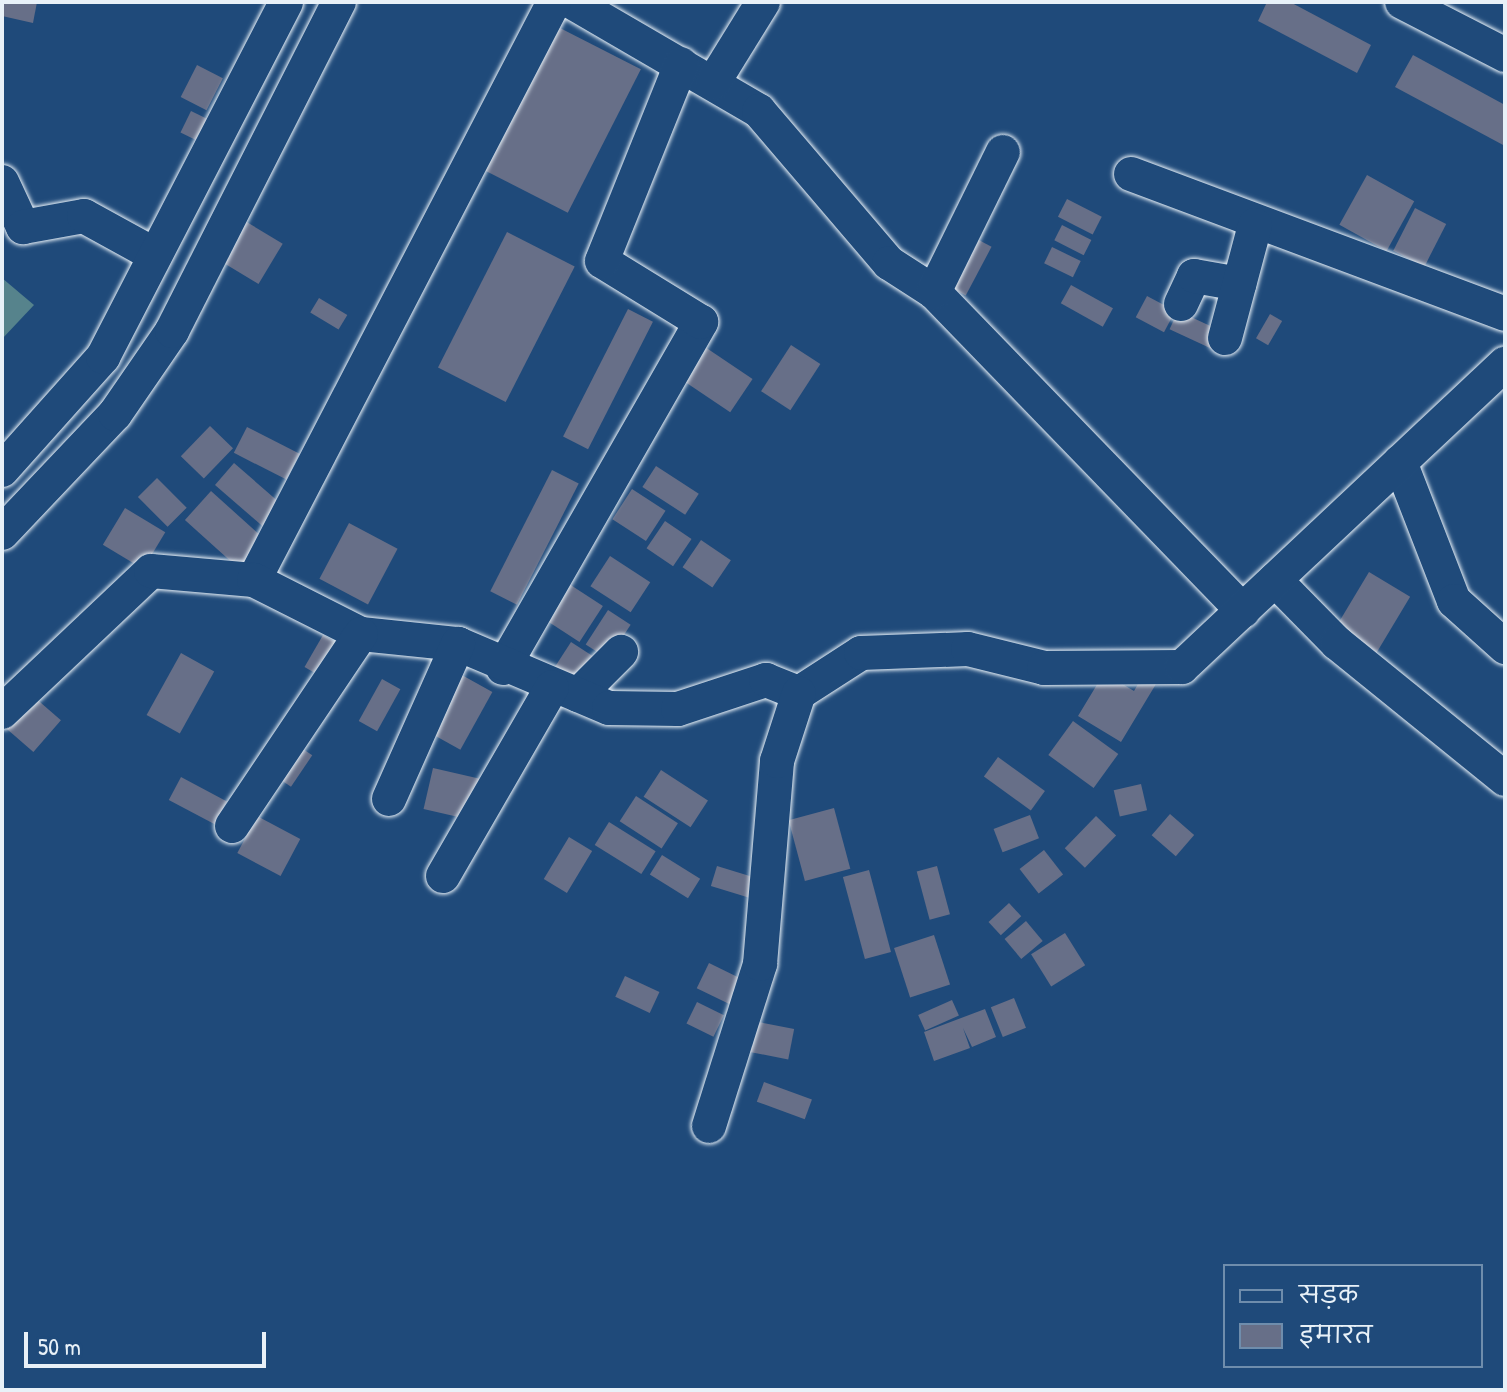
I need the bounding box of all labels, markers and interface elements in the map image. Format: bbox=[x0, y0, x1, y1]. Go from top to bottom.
legend bbox=[1223, 1264, 1483, 1368]
text: सड़क bbox=[1299, 1278, 1358, 1310]
scale bar bbox=[28, 1316, 270, 1366]
text: इमारत bbox=[1299, 1318, 1372, 1350]
text: 50 m bbox=[38, 1330, 81, 1362]

